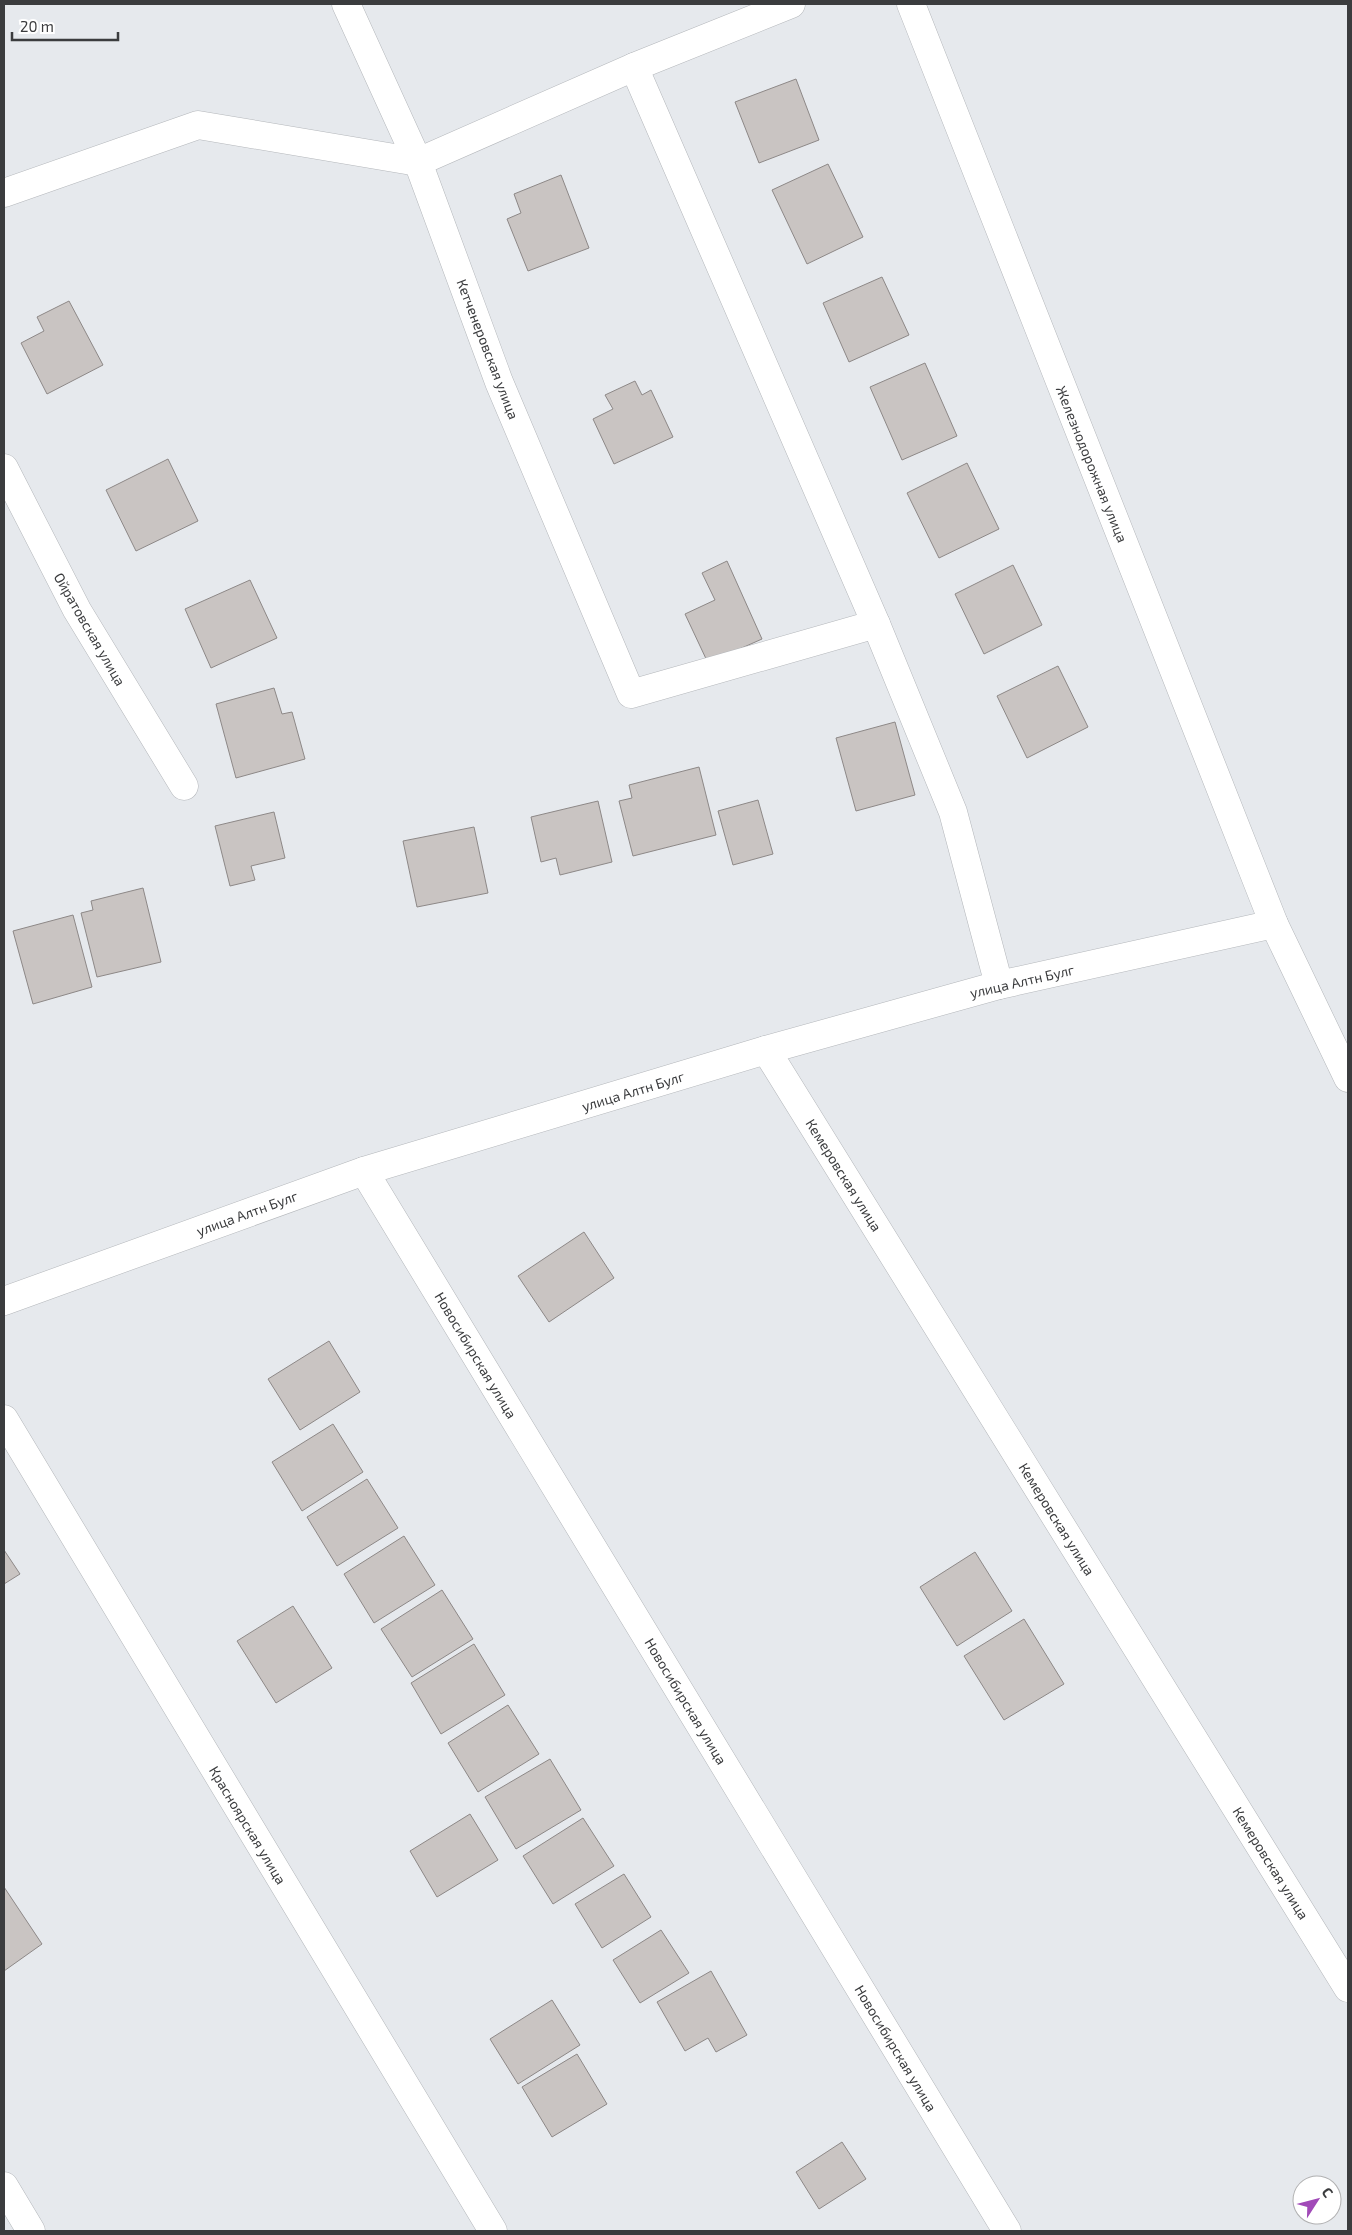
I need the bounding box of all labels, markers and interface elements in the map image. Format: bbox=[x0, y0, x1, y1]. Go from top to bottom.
scale bar bbox=[12, 10, 119, 42]
text: 20 m bbox=[20, 17, 54, 35]
street label: Кетченеровская улица bbox=[453, 276, 523, 422]
street label: Железнодорожная улица bbox=[1053, 383, 1131, 545]
street label: Ойратовская улица bbox=[51, 569, 129, 689]
street label: улица Алтн Булг bbox=[968, 961, 1076, 1001]
street label: улица Алтн Булг bbox=[580, 1067, 687, 1115]
street label: Кемеровская улица bbox=[802, 1115, 886, 1235]
street label: улица Алтн Булг bbox=[194, 1187, 300, 1239]
street label: Новосибирская улица bbox=[431, 1289, 521, 1421]
street label: Кемеровская улица bbox=[1015, 1459, 1099, 1579]
street label: Новосибирская улица bbox=[641, 1635, 731, 1767]
street label: Красноярская улица bbox=[206, 1763, 290, 1887]
street label: Кемеровская улица bbox=[1229, 1803, 1313, 1923]
street label: Новосибирская улица bbox=[851, 1982, 941, 2114]
north arrow bbox=[1292, 2175, 1342, 2225]
text: С bbox=[1319, 2184, 1337, 2200]

